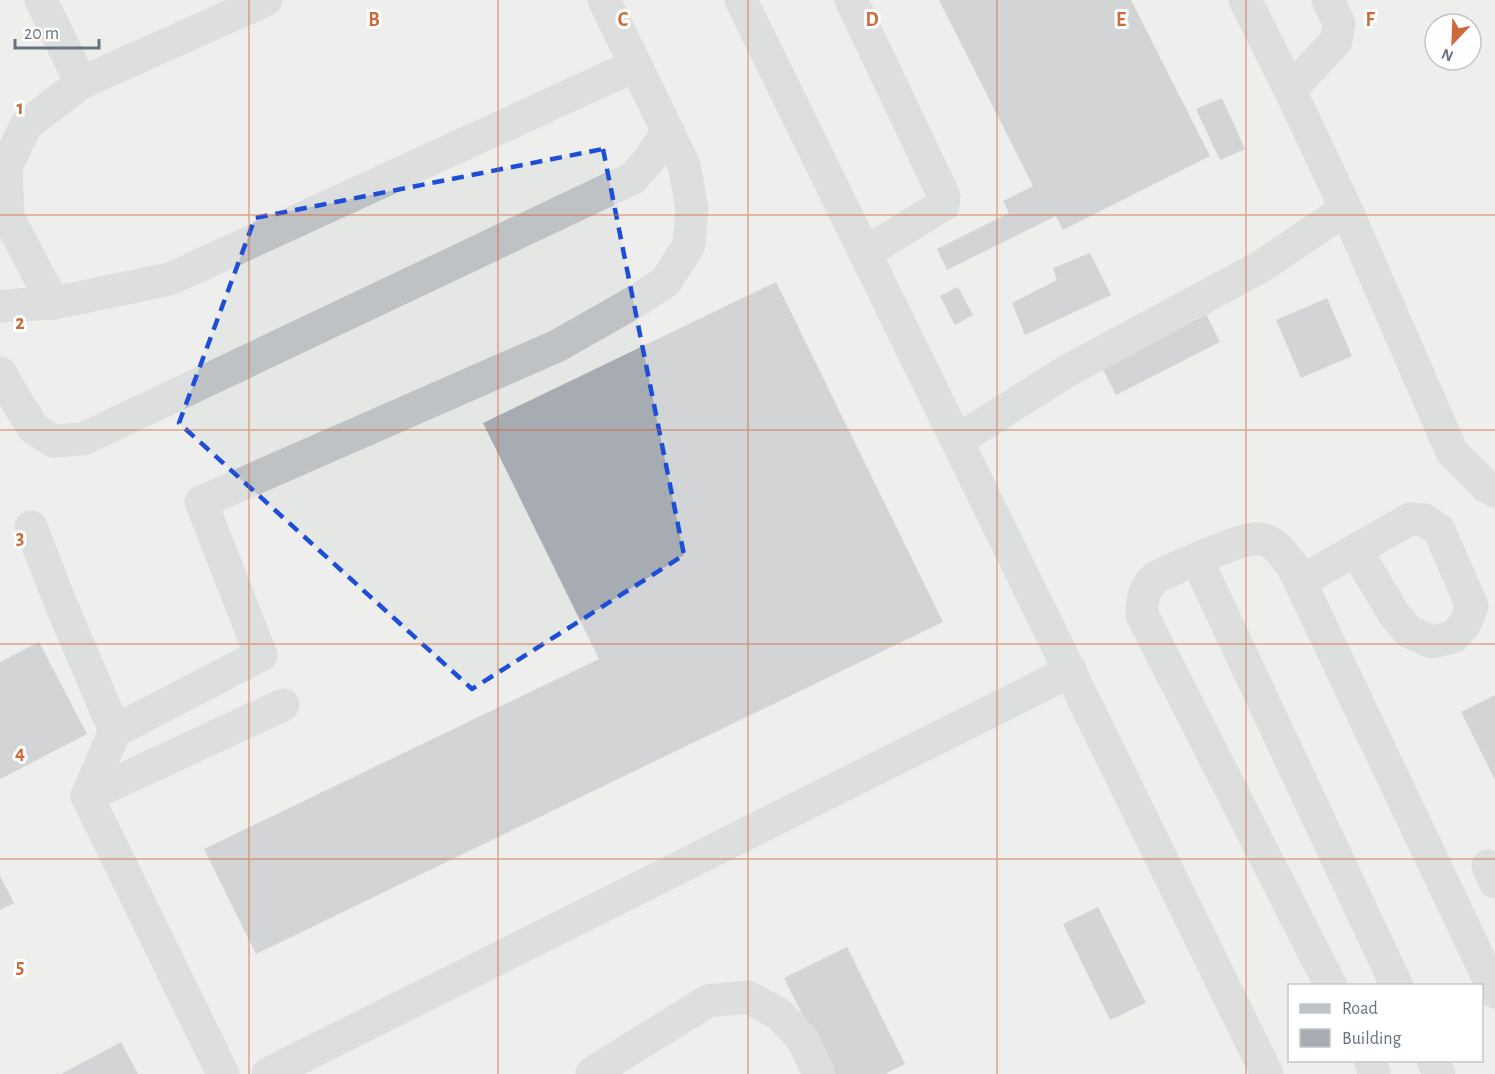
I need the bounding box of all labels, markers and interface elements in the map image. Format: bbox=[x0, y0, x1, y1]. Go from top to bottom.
text: B bbox=[368, 10, 380, 30]
text: C bbox=[618, 10, 629, 30]
text: D bbox=[865, 10, 879, 30]
text: E bbox=[1116, 10, 1126, 30]
text: F bbox=[1365, 10, 1375, 30]
scale bar bbox=[15, 12, 99, 50]
north arrow bbox=[1423, 12, 1483, 72]
text: 20 m bbox=[24, 25, 59, 43]
text: N bbox=[1439, 45, 1456, 64]
text: 1 bbox=[16, 98, 24, 118]
text: 2 bbox=[15, 313, 25, 333]
text: 3 bbox=[16, 528, 24, 548]
text: 4 bbox=[15, 743, 25, 763]
text: 5 bbox=[16, 957, 24, 977]
legend bbox=[1288, 984, 1483, 1062]
text: Road bbox=[1342, 1000, 1378, 1018]
text: Building bbox=[1342, 1030, 1402, 1048]

